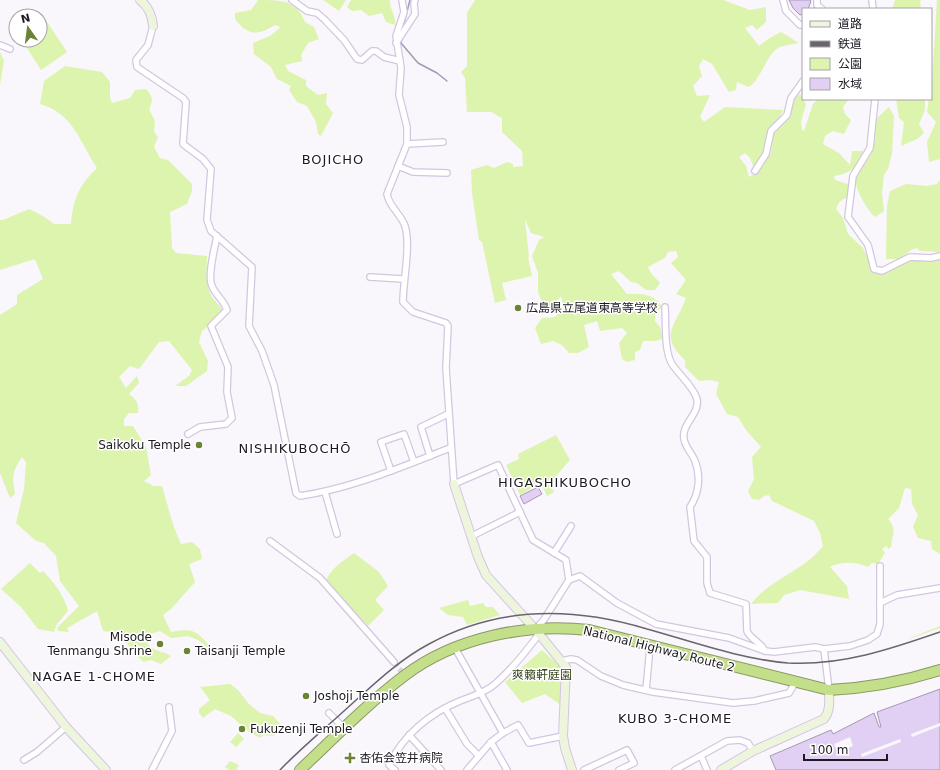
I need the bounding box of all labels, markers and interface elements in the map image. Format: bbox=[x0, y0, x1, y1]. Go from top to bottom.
north arrow bbox=[8, 8, 48, 48]
legend bbox=[802, 8, 932, 100]
text: N bbox=[20, 11, 32, 26]
text: 道路 bbox=[838, 17, 862, 31]
text: 鉄道 bbox=[838, 37, 862, 51]
text: 公園 bbox=[838, 57, 862, 71]
text: 水域 bbox=[838, 77, 862, 91]
district label: BOJICHO bbox=[302, 152, 364, 167]
place label: 広島県立尾道東高等学校 bbox=[526, 301, 658, 315]
marker: 広島県立尾道東高等学校 bbox=[513, 303, 523, 313]
place label: Saikoku Temple bbox=[98, 438, 191, 452]
marker: Saikoku Temple bbox=[194, 440, 204, 450]
district label: NISHIKUBOCHŌ bbox=[238, 441, 352, 456]
district label: HIGASHIKUBOCHO bbox=[498, 475, 632, 490]
street label: National Highway Route 2 bbox=[582, 623, 736, 675]
place label: Misode Tenmangu Shrine bbox=[47, 630, 152, 658]
marker: Misode Tenmangu Shrine bbox=[155, 639, 165, 649]
place label: Taisanji Temple bbox=[194, 644, 285, 658]
marker: Taisanji Temple bbox=[182, 646, 192, 656]
park label: 爽籟軒庭園 bbox=[512, 668, 572, 682]
district label: NAGAE 1-CHOME bbox=[32, 669, 156, 684]
place label: Joshoji Temple bbox=[313, 689, 399, 703]
marker: Joshoji Temple bbox=[301, 691, 311, 701]
district label: KUBO 3-CHOME bbox=[618, 711, 732, 726]
place label: Fukuzenji Temple bbox=[250, 722, 353, 736]
marker: Fukuzenji Temple bbox=[237, 724, 247, 734]
scale bar bbox=[804, 736, 887, 762]
text: 100 m bbox=[810, 743, 848, 757]
place label: 杏佑会笠井病院 bbox=[359, 751, 443, 765]
marker: 杏佑会笠井病院 bbox=[344, 752, 356, 764]

